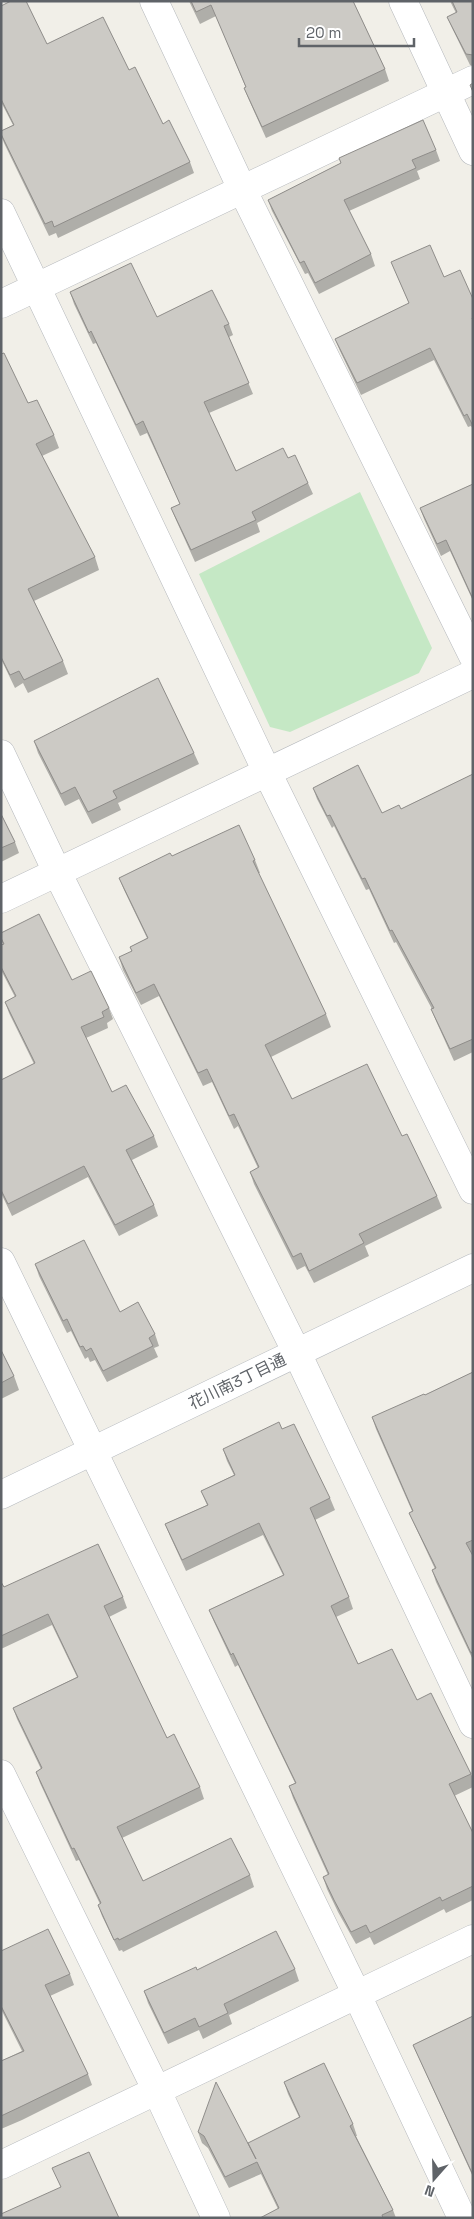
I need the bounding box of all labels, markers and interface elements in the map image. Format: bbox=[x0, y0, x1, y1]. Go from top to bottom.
scale bar bbox=[299, 15, 414, 47]
text: 20 m bbox=[306, 23, 341, 42]
street label: 花川南3丁目通 bbox=[185, 1349, 289, 1414]
north arrow bbox=[409, 2154, 459, 2204]
text: N bbox=[422, 2181, 437, 2201]

